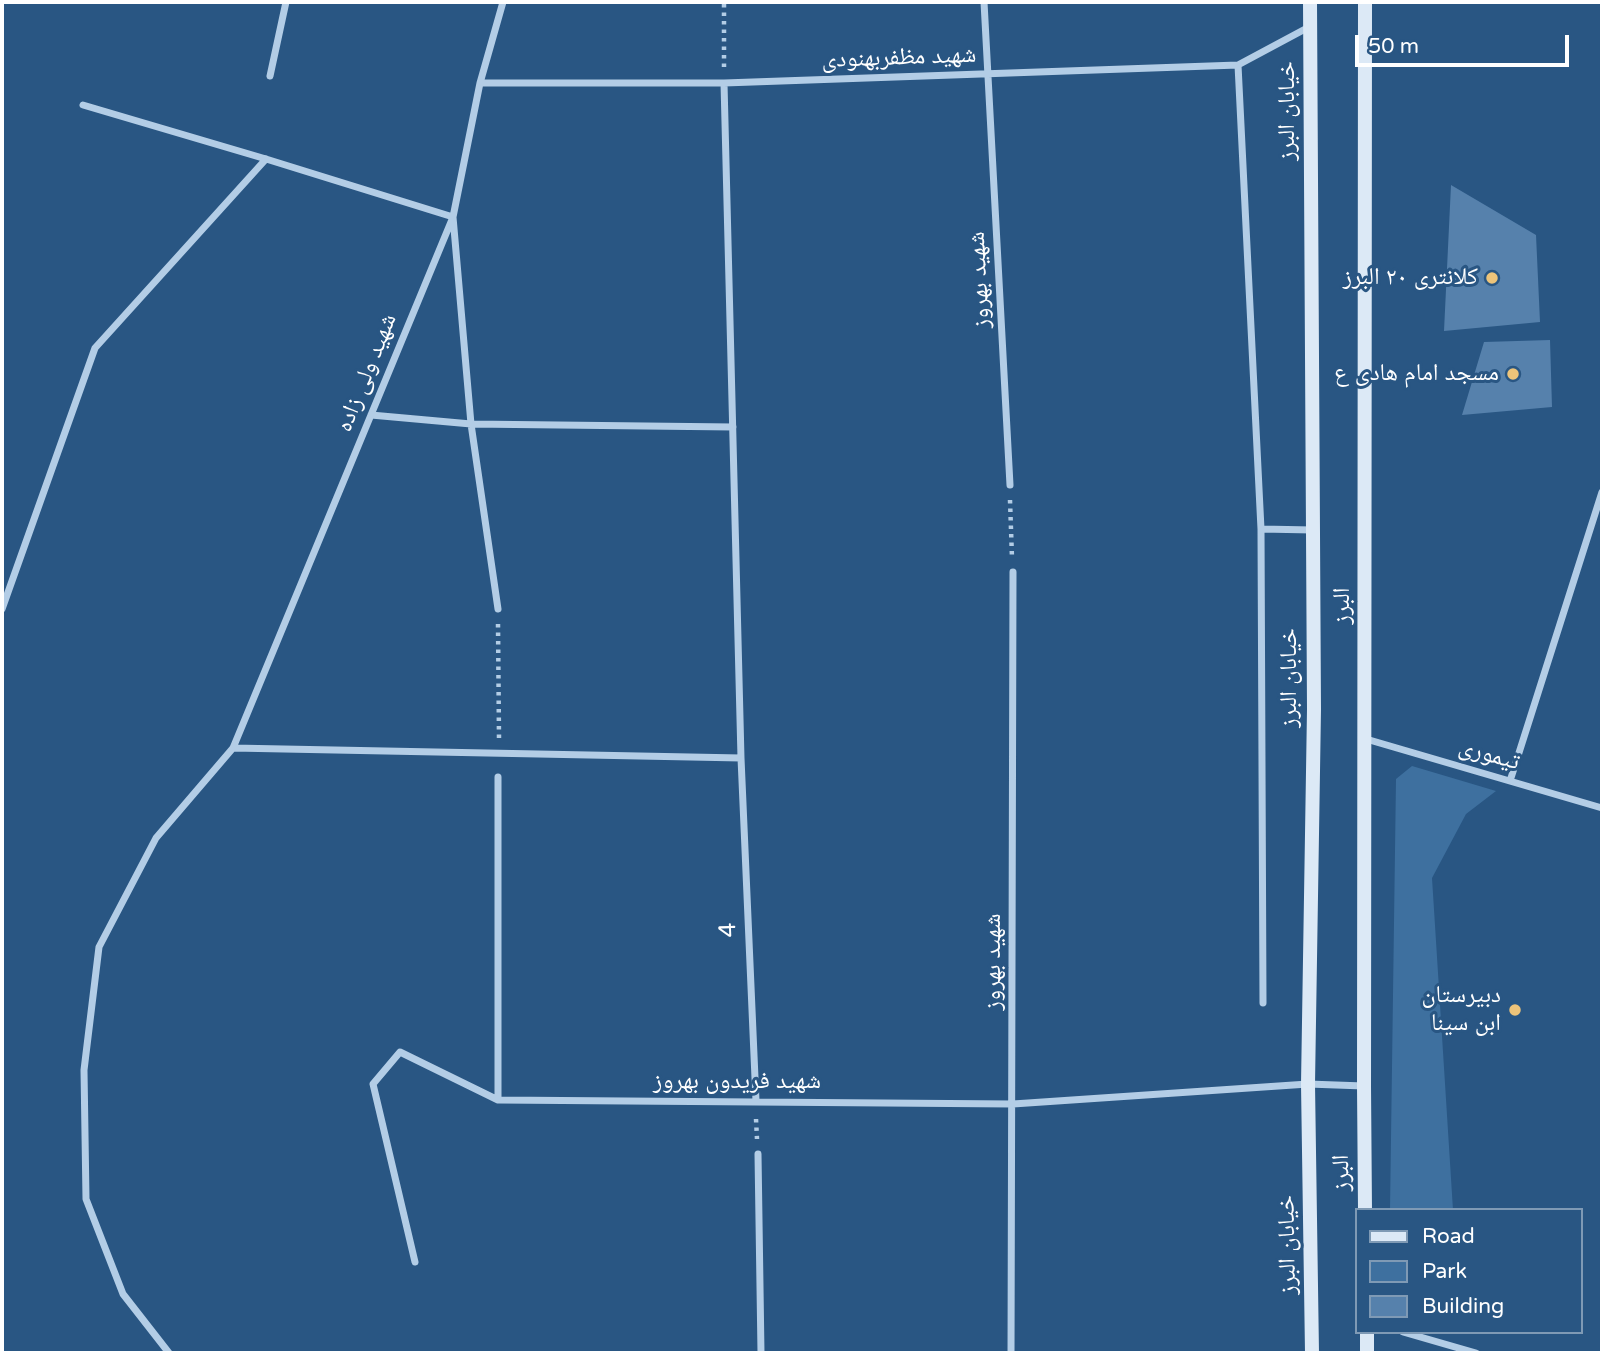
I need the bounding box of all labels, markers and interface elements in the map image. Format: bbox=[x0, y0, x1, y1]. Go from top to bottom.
scale bar bbox=[1359, 21, 1572, 65]
text: 50 m bbox=[1368, 34, 1419, 59]
street label: شهید مظفربهنودی bbox=[821, 41, 977, 75]
street label: خیابان البرز bbox=[1274, 61, 1302, 161]
street label: شهید بهروز bbox=[963, 231, 997, 329]
place label: کلانتری ۲۰ البرز bbox=[1343, 264, 1478, 292]
marker: کلانتری ۲۰ البرز bbox=[1484, 270, 1500, 286]
street label: شهید ولی زاده bbox=[330, 310, 404, 436]
place label: مسجد امام هادی ع bbox=[1334, 360, 1499, 388]
marker: مسجد امام هادی ع bbox=[1505, 366, 1521, 382]
street label: البرز bbox=[1329, 588, 1357, 624]
street label: خیابان البرز bbox=[1276, 628, 1304, 728]
street label: تیموری bbox=[1455, 733, 1523, 777]
street label: شهید بهروز bbox=[980, 913, 1008, 1011]
street label: 4 bbox=[714, 922, 744, 938]
place label: دبیرستان ابن سینا bbox=[1422, 982, 1501, 1038]
marker: دبیرستان ابن سینا bbox=[1507, 1002, 1523, 1018]
street label: شهید فریدون بهروز bbox=[653, 1068, 821, 1096]
street label: البرز bbox=[1327, 1154, 1357, 1192]
street label: خیابان البرز bbox=[1273, 1195, 1303, 1295]
legend bbox=[1356, 1208, 1583, 1334]
text: Road bbox=[1422, 1224, 1475, 1249]
text: Park bbox=[1422, 1259, 1467, 1284]
text: Building bbox=[1422, 1294, 1504, 1319]

